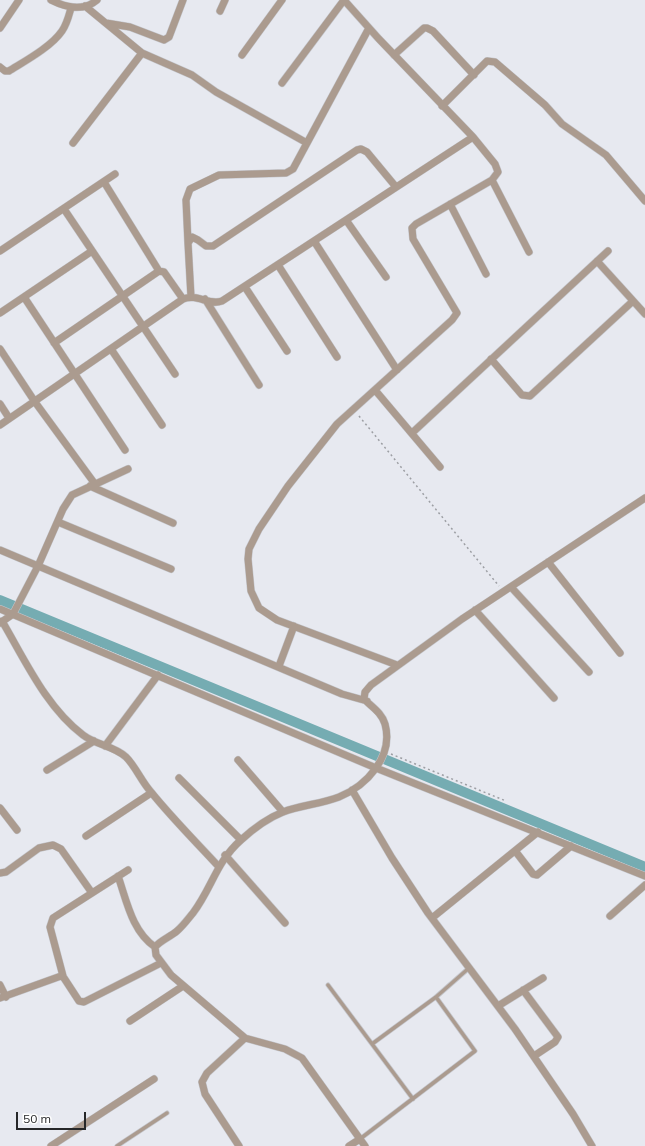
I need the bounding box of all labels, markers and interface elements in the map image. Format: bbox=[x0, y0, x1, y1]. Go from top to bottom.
scale bar bbox=[18, 1104, 88, 1130]
text: 50 m bbox=[23, 1111, 51, 1126]

